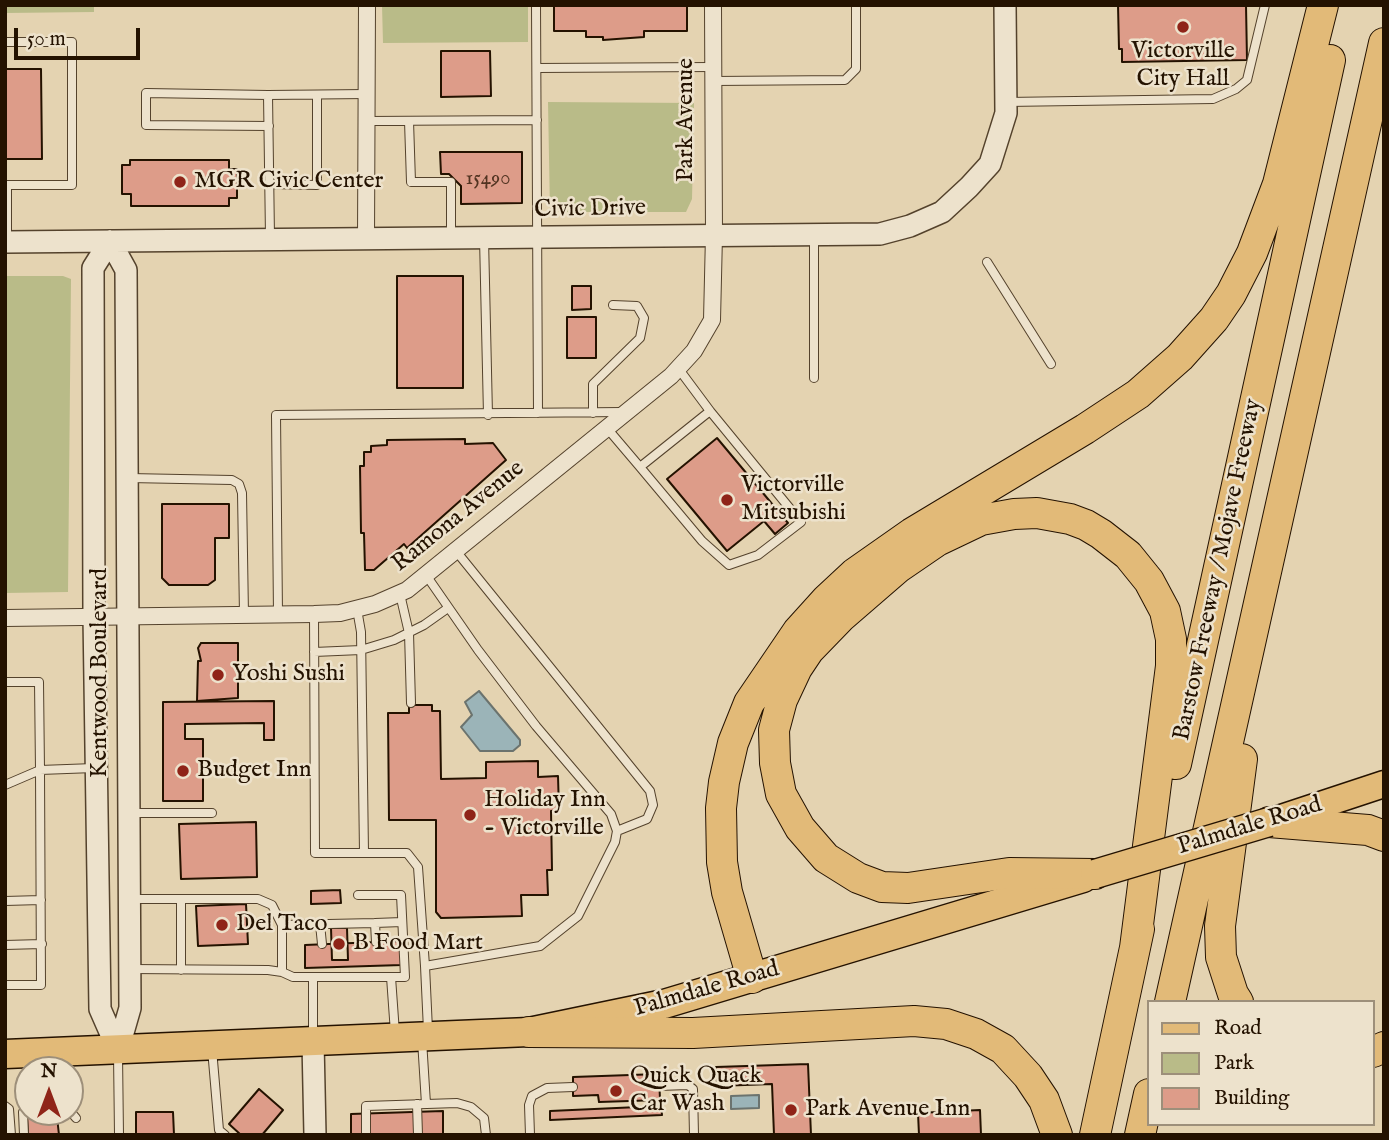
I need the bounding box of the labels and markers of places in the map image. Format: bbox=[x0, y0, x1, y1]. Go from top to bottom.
marker: Victorville City Hall bbox=[1175, 19, 1191, 35]
place label: Victorville City Hall bbox=[1131, 38, 1235, 94]
place label: MGR Civic Center bbox=[194, 168, 383, 196]
marker: MGR Civic Center bbox=[172, 174, 188, 190]
place label: Victorville Mitsubishi bbox=[741, 472, 846, 528]
marker: Victorville Mitsubishi bbox=[719, 492, 735, 508]
place label: Yoshi Sushi bbox=[232, 661, 345, 689]
marker: Yoshi Sushi bbox=[210, 667, 226, 683]
place label: Budget Inn bbox=[197, 757, 312, 785]
marker: Budget Inn bbox=[175, 763, 191, 779]
place label: Holiday Inn - Victorville bbox=[484, 787, 606, 843]
marker: Holiday Inn - Victorville bbox=[462, 807, 478, 823]
place label: Del Taco bbox=[236, 911, 327, 939]
marker: Del Taco bbox=[214, 917, 230, 933]
place label: B Food Mart bbox=[353, 930, 483, 958]
marker: B Food Mart bbox=[331, 936, 347, 952]
place label: Quick Quack Car Wash bbox=[630, 1063, 762, 1119]
marker: Quick Quack Car Wash bbox=[608, 1083, 624, 1099]
place label: Park Avenue Inn bbox=[805, 1096, 970, 1124]
marker: Park Avenue Inn bbox=[783, 1102, 799, 1118]

